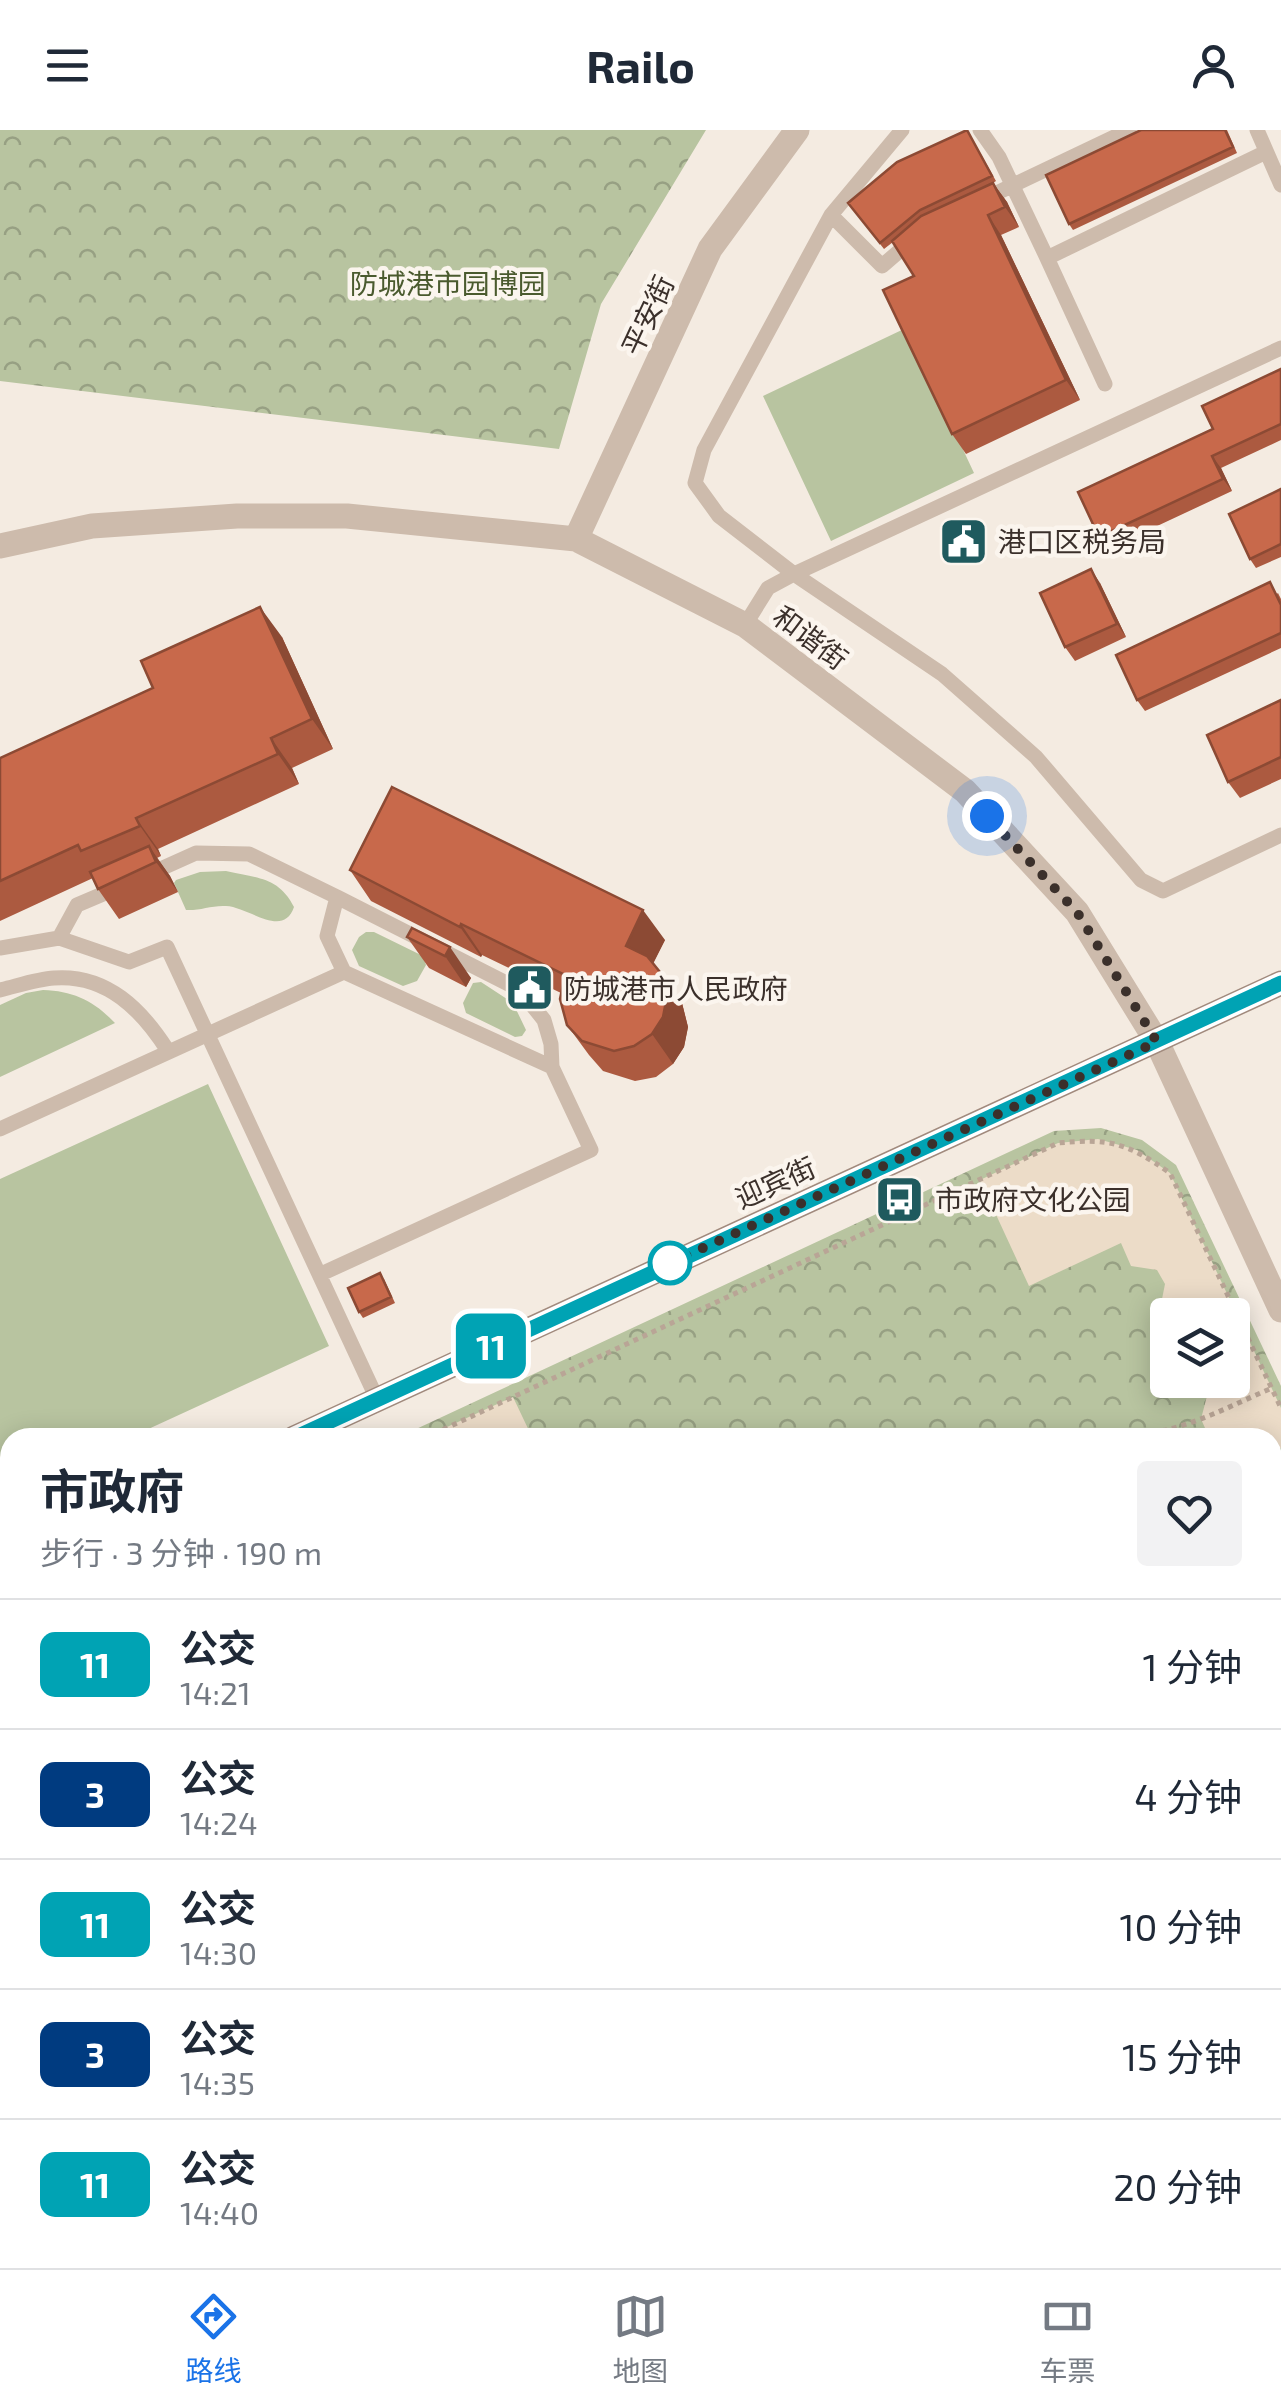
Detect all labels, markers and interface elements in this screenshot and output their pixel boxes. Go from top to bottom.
icon: menu [40,38,95,93]
text: Railo [586,38,695,92]
icon: person [1186,38,1241,93]
park label: 防城港市园博园 [350,266,546,300]
street label: 平安街 [614,270,680,360]
public building icon: 港口区税务局 [937,515,989,567]
place label: 港口区税务局 [998,524,1166,558]
street label: 和谐街 [767,598,855,676]
your location [962,791,1012,841]
public building icon: 防城港市人民政府 [503,962,555,1014]
place label: 防城港市人民政府 [564,971,788,1005]
street label: 迎宾街 [730,1149,820,1215]
bus stop icon: 市政府文化公园 [874,1173,926,1225]
place label: 市政府文化公园 [935,1182,1131,1216]
unlabelled marker [649,1242,691,1284]
map controls [1150,1298,1250,1398]
button: layers [1150,1298,1250,1398]
line badge: 11 [446,1314,536,1378]
text: 11 [476,1325,506,1367]
text: 市政府 [40,1461,184,1519]
button: heart [1137,1461,1242,1566]
text: 步行 · 3 分钟 · 190 m [40,1533,322,1571]
text: 公交 [180,1624,256,1670]
text: 11 [80,1643,110,1685]
text: 1 分钟 [1142,1643,1242,1689]
text: 14:21 [180,1673,251,1711]
text: 公交 [180,1754,256,1800]
text: 3 [85,1773,105,1815]
text: 4 分钟 [1134,1773,1242,1819]
text: 14:24 [180,1803,258,1841]
text: 公交 [180,1884,256,1930]
text: 11 [80,1903,110,1945]
text: 10 分钟 [1119,1903,1242,1949]
text: 14:30 [180,1933,257,1971]
text: 公交 [180,2014,256,2060]
text: 3 [85,2033,105,2075]
text: 15 分钟 [1122,2033,1242,2079]
text: 14:35 [180,2063,255,2101]
text: 公交 [180,2144,256,2190]
text: 11 [80,2163,110,2205]
text: 20 分钟 [1113,2163,1242,2209]
text: 14:40 [180,2193,259,2231]
tab: 路线 [185,2289,242,2389]
tab: 地图 [612,2289,669,2389]
tab: 车票 [1039,2289,1096,2389]

